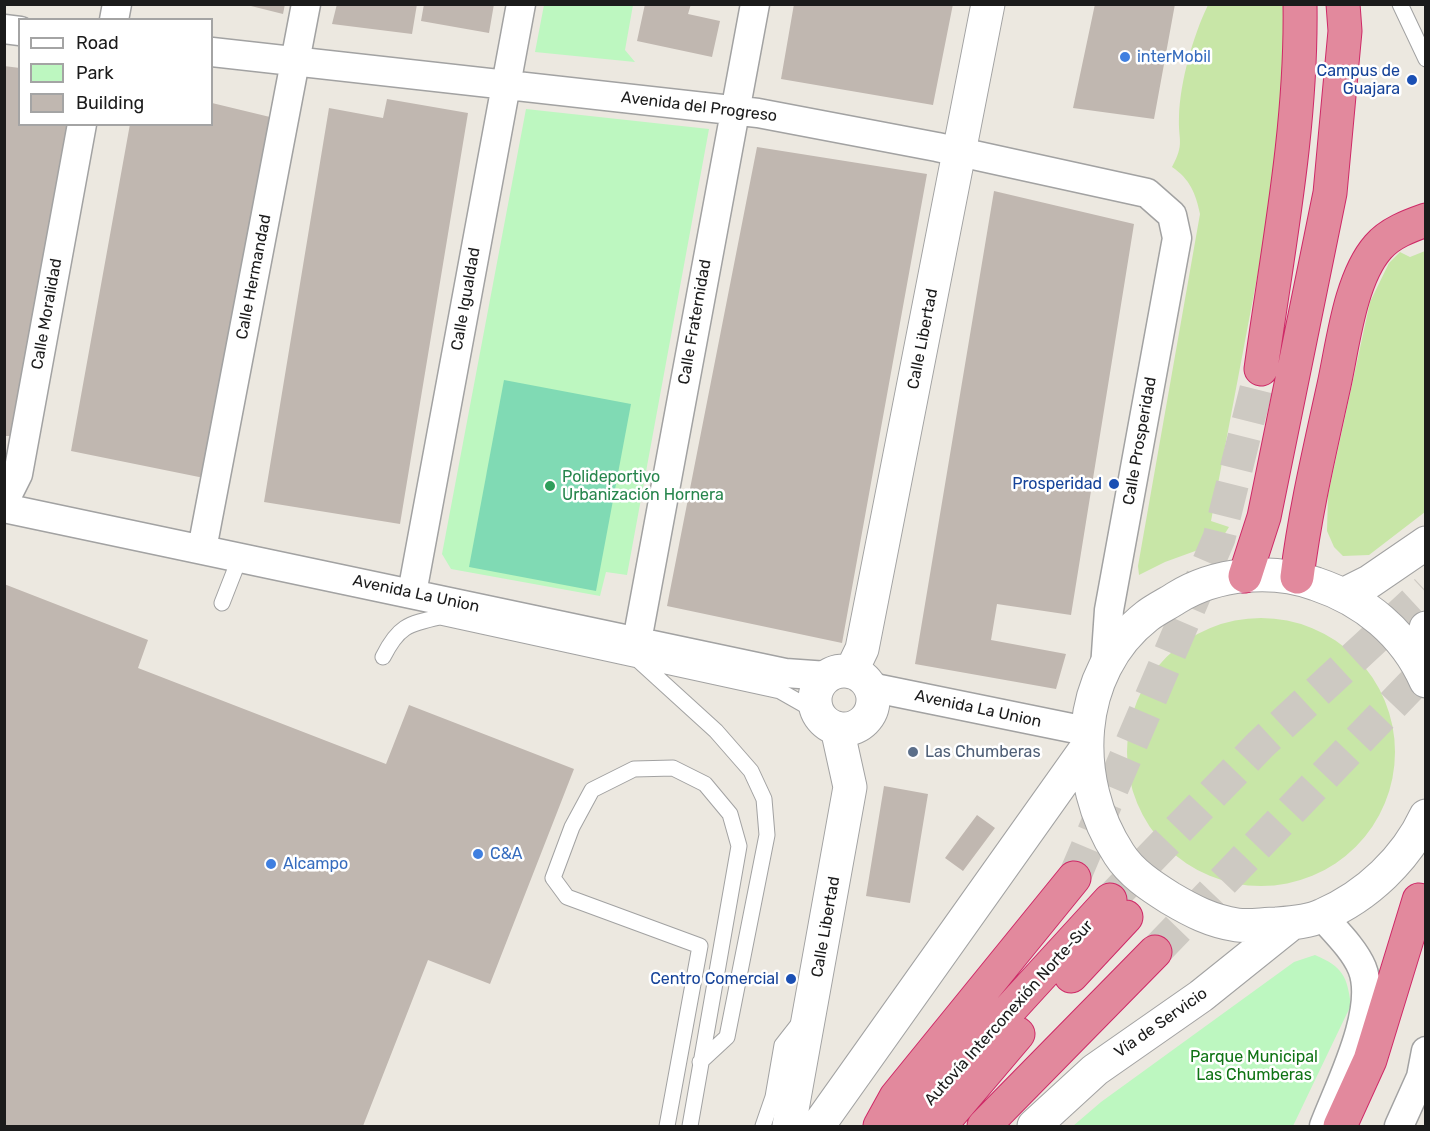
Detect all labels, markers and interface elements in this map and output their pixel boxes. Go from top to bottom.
legend [18,18,213,126]
text: Road [76,32,119,54]
place label: interMobil [1137,47,1211,67]
marker: interMobil [1118,50,1132,64]
place label: Campus de Guajara [1317,61,1400,99]
text: Park [76,62,113,84]
marker: Campus de Guajara [1405,73,1419,87]
street label: Avenida del Progreso [620,88,778,126]
text: Building [76,92,144,114]
street label: Calle Hermandad [232,213,276,341]
street label: Calle Igualdad [447,246,485,352]
street label: Calle Moralidad [28,257,66,371]
street label: Calle Fraternidad [675,258,715,386]
street label: Calle Libertad [904,287,942,391]
street label: Calle Prosperidad [1119,375,1161,507]
place label: Polideportivo Urbanización Hornera [562,467,724,505]
place label: Prosperidad [1012,474,1102,494]
marker: Prosperidad [1107,477,1121,491]
marker: Polideportivo Urbanización Hornera [543,479,557,493]
street label: Avenida La Union [351,571,481,617]
street label: Avenida La Union [913,686,1043,732]
place label: Las Chumberas [925,742,1041,762]
marker: Las Chumberas [906,745,920,759]
place label: C&A [490,844,523,864]
marker: C&A [471,847,485,861]
place label: Alcampo [283,854,348,874]
marker: Alcampo [264,857,278,871]
street label: Calle Libertad [808,875,844,979]
street label: Autovía Interconexión Norte-Sur [921,916,1097,1110]
place label: Centro Comercial [650,969,779,989]
marker: Centro Comercial [784,972,798,986]
street label: Vía de Servicio [1111,984,1211,1062]
park label: Parque Municipal Las Chumberas [1190,1047,1318,1085]

